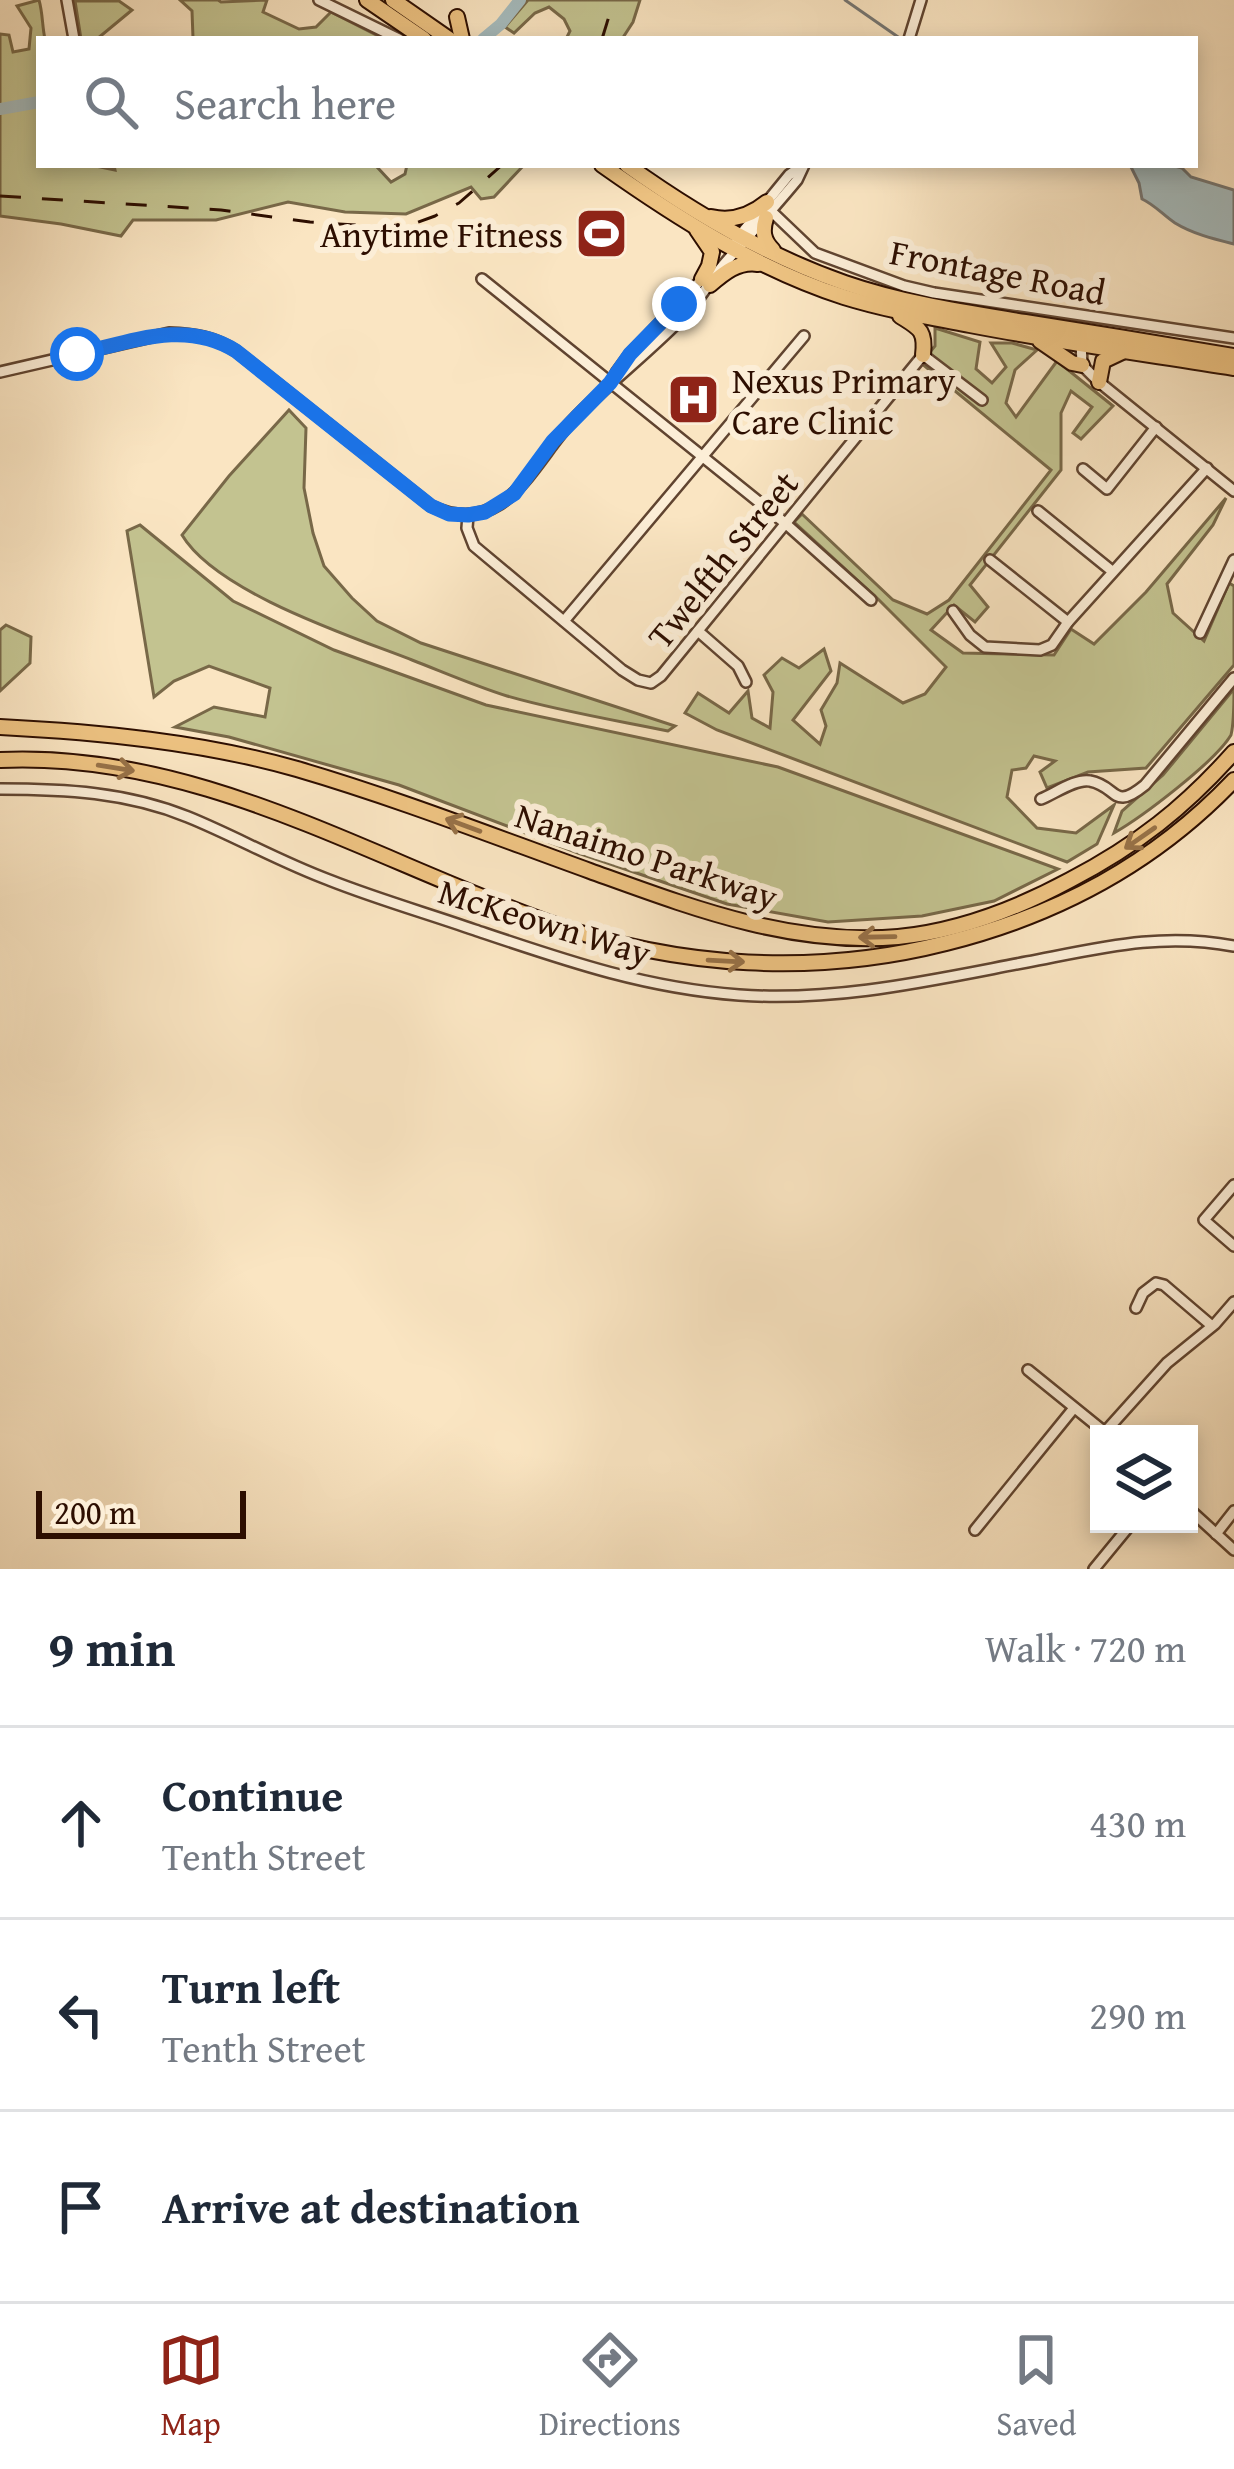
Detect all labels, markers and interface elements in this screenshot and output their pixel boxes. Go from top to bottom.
search box [36,36,1198,168]
icon: search [78,69,144,135]
text: Search here [174,70,396,135]
sports icon: Anytime Fitness [574,205,630,261]
place label: Anytime Fitness [320,207,563,260]
street label: Frontage Road [886,224,1110,318]
route end [652,277,706,331]
route start [50,327,104,381]
place label: Nexus Primary Care Clinic [732,353,955,447]
hospital icon: Nexus Primary Care Clinic [665,372,721,428]
street label: Twelfth Street [634,458,811,659]
one-way arrow [96,758,135,781]
street label: Nanaimo Parkway [509,788,785,922]
one-way arrow [445,813,482,835]
one-way arrow [1124,825,1157,850]
street label: McKeown Way [432,864,658,978]
one-way arrow [858,926,897,948]
one-way arrow [706,950,745,973]
map controls [1090,1425,1198,1533]
button: layers [1090,1425,1198,1533]
scale bar [36,1485,246,1538]
text: 200 m [54,1488,136,1536]
text: 9 min [48,1610,175,1685]
text: Walk · 720 m [985,1619,1186,1676]
text: Continue [162,1762,343,1827]
icon: ahead [48,1790,114,1856]
text: 430 m [1089,1794,1186,1851]
text: Tenth Street [162,1827,365,1884]
text: Turn left [162,1954,340,2019]
icon: left [48,1982,114,2048]
text: 290 m [1089,1986,1186,2043]
text: Tenth Street [162,2019,365,2076]
icon: arrive [48,2174,114,2240]
text: Arrive at destination [162,2174,580,2239]
tab: Map [158,2327,224,2447]
tab: Directions [539,2327,681,2447]
tab: Saved [996,2327,1076,2447]

